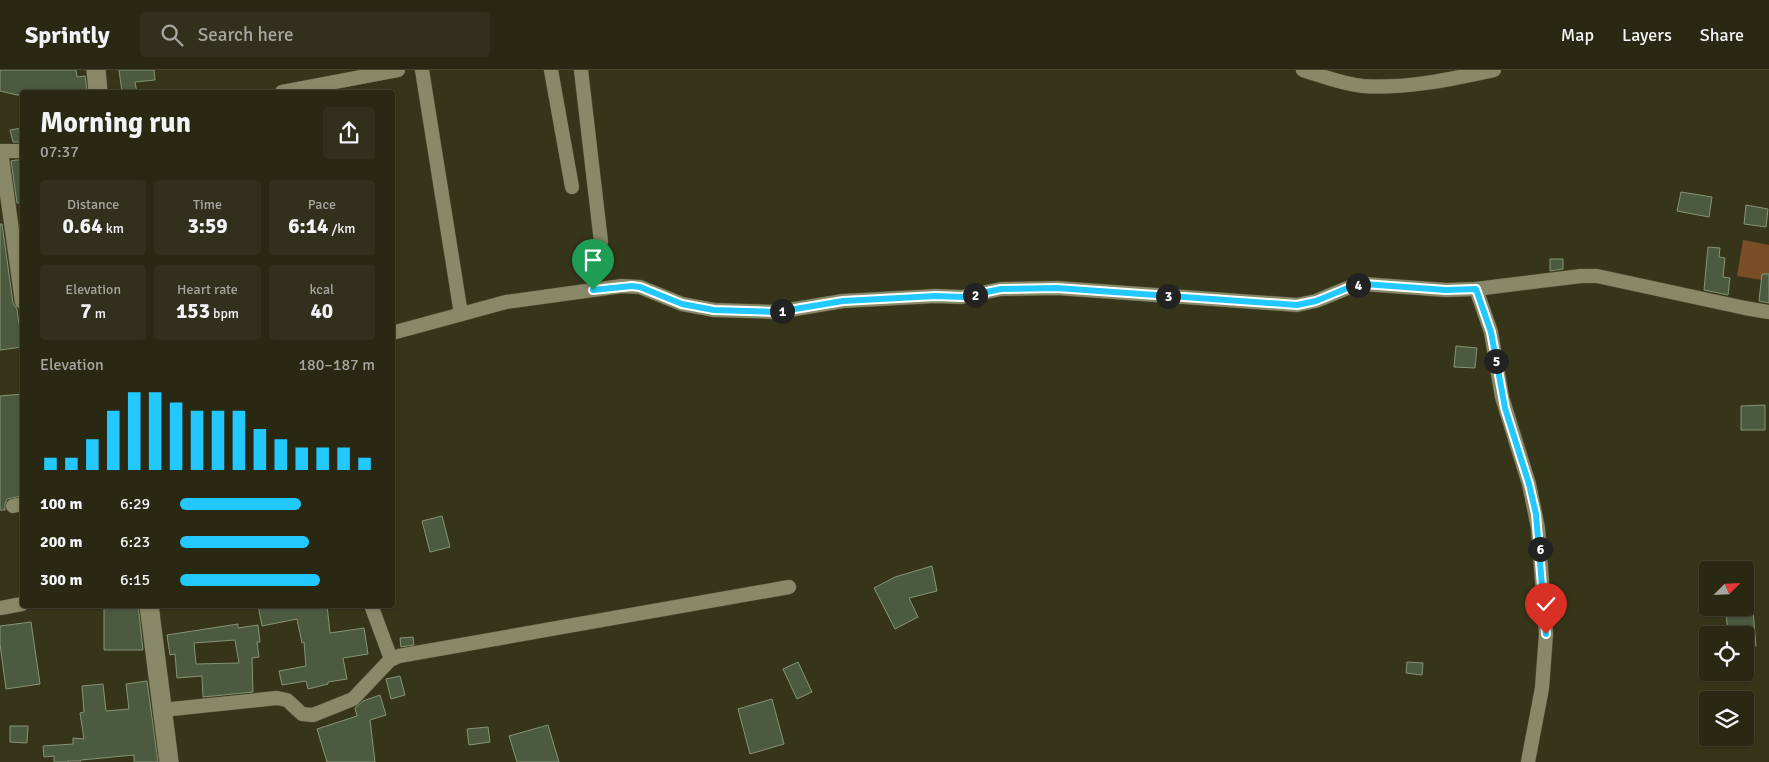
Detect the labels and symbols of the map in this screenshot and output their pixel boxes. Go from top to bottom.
pin [572,239,614,290]
pin: 4 [1346,272,1370,298]
pin: 2 [962,282,988,308]
pin: 3 [1156,284,1180,308]
pin: 1 [770,298,794,324]
pin: 5 [1484,348,1508,374]
pin: 6 [1528,536,1552,562]
north arrow [1699,561,1754,616]
pin [1525,583,1567,634]

